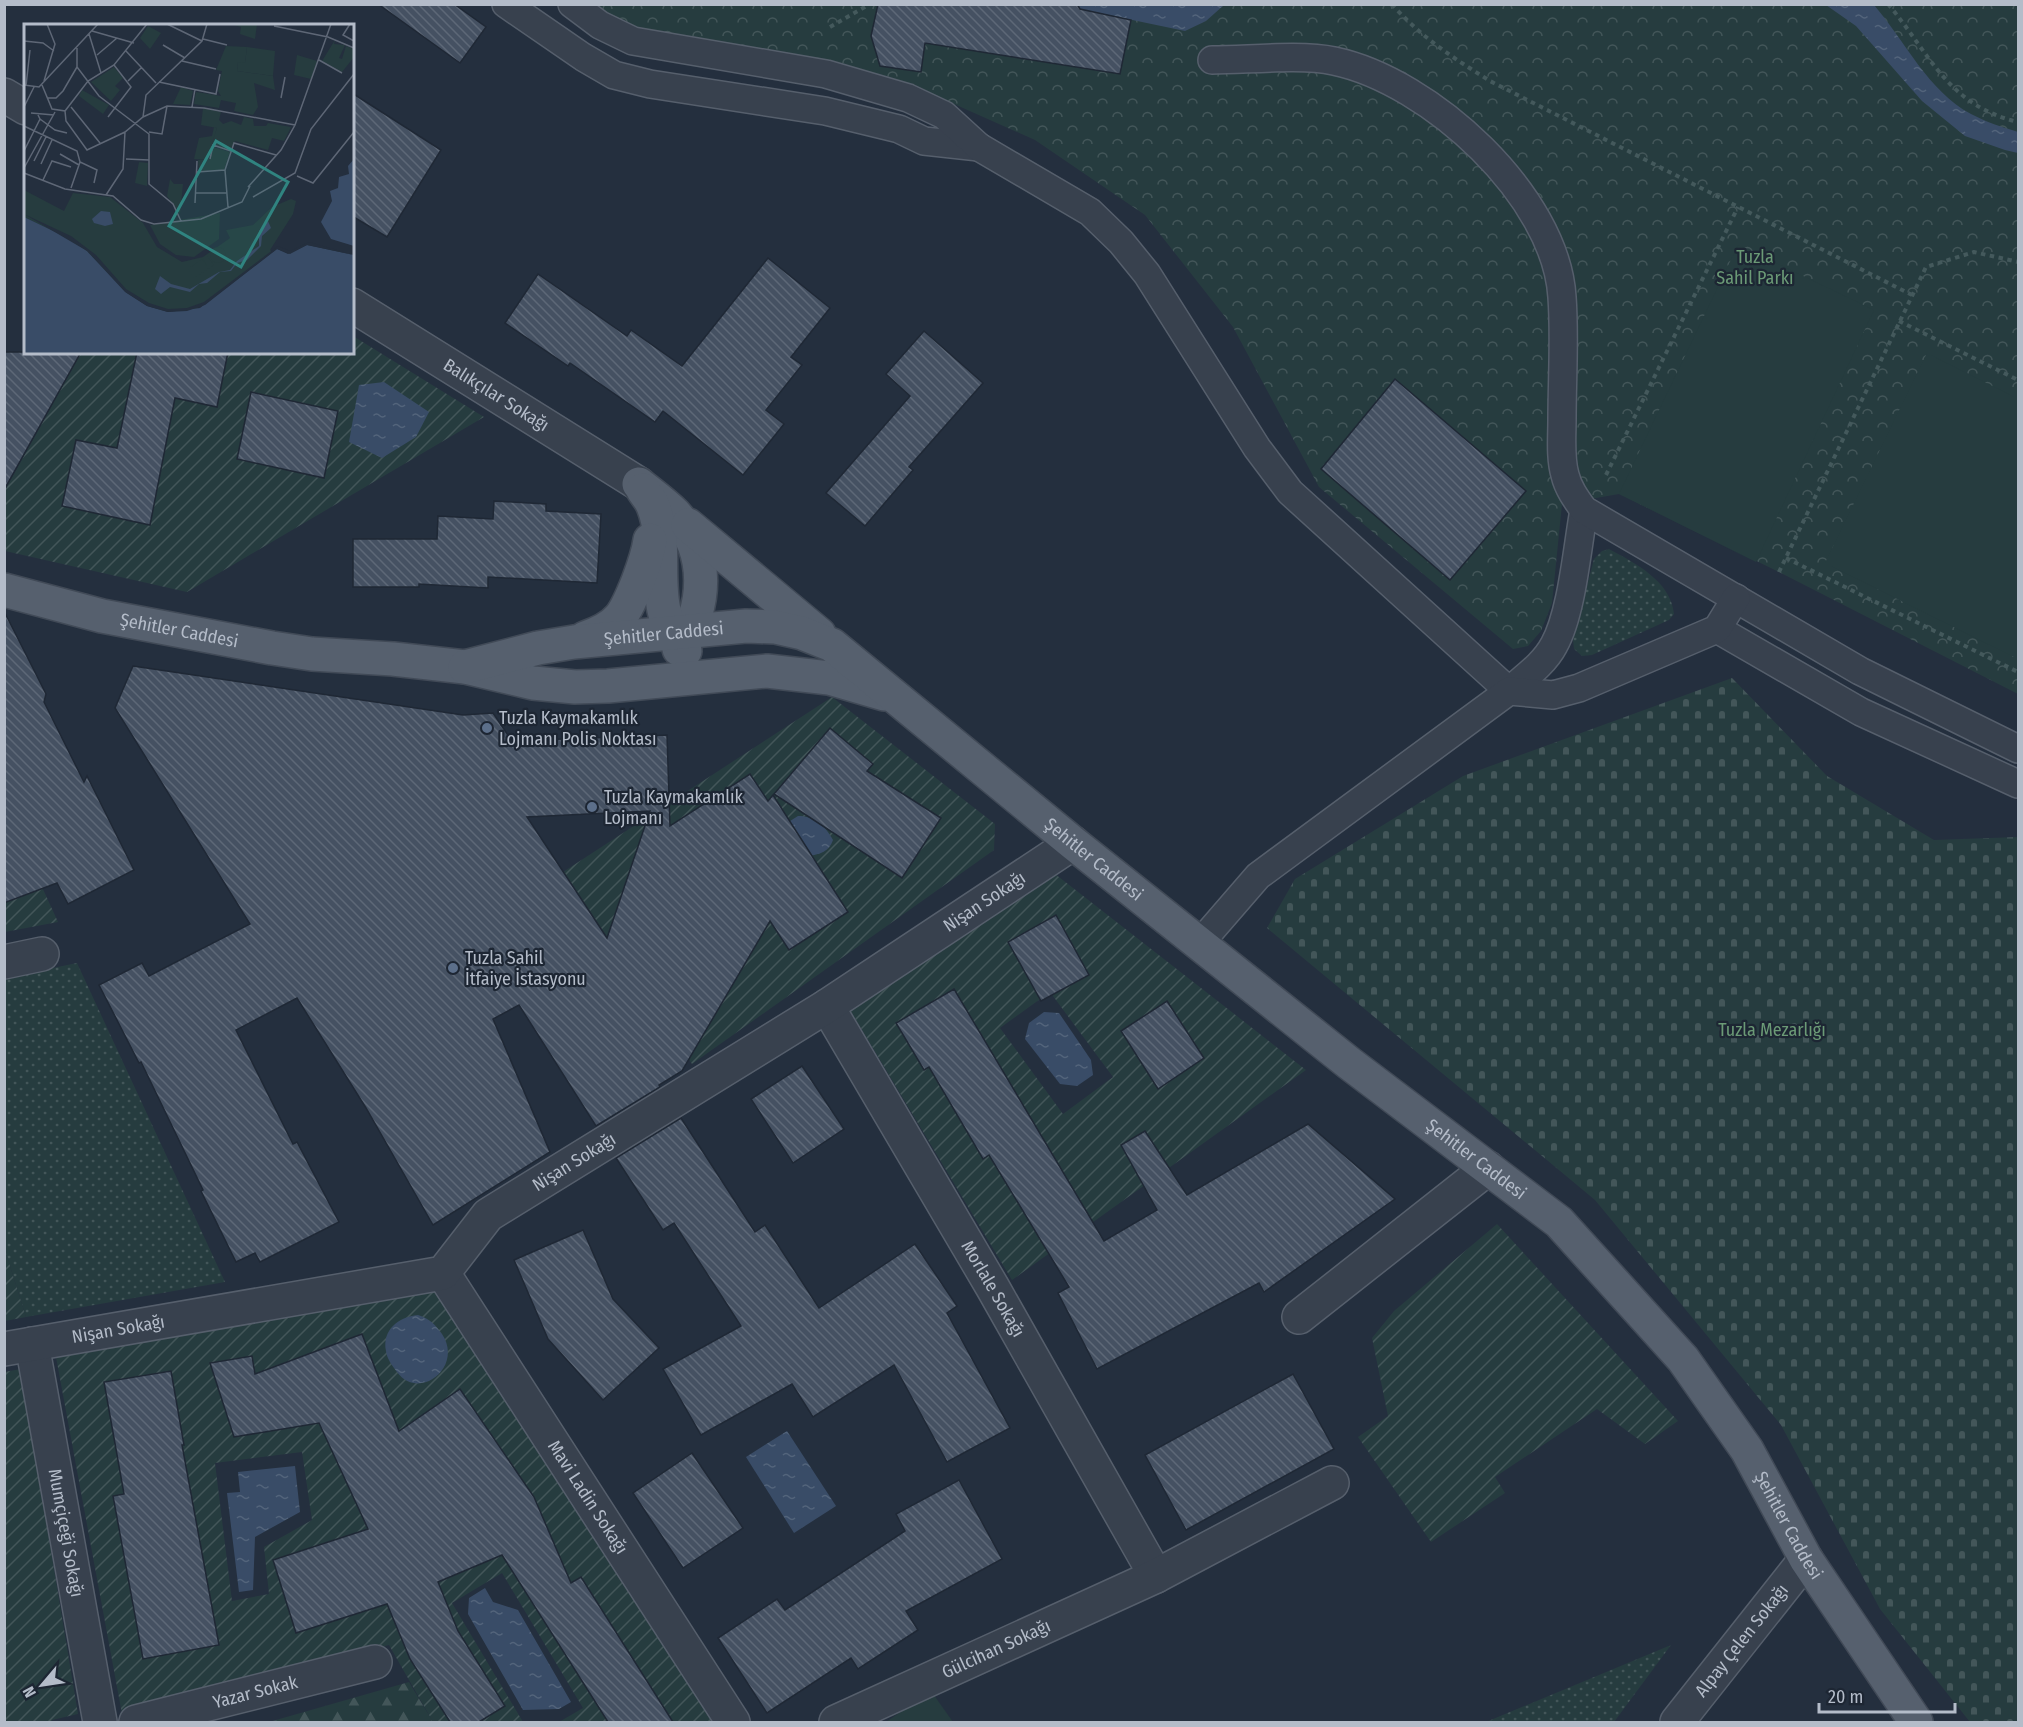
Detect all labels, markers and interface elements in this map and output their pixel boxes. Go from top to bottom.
inset map [24,24,354,354]
park label: Tuzla Sahil Parkı [1716,246,1794,289]
street label: Balıkçılar Sokağı [439,354,553,436]
street label: Şehitler Caddesi [118,609,240,652]
street label: Şehitler Caddesi [603,617,724,650]
place label: Tuzla Kaymakamlık Lojmanı Polis Noktası [499,707,657,750]
marker: Tuzla Kaymakamlık Lojmanı Polis Noktası [480,721,494,735]
place label: Tuzla Kaymakamlık Lojmanı [604,786,744,829]
marker: Tuzla Kaymakamlık Lojmanı [585,800,599,814]
street label: Şehitler Caddesi [1040,813,1147,905]
street label: Nişan Sokağı [939,867,1030,937]
place label: Tuzla Sahil İtfaiye İstasyonu [465,947,586,990]
marker: Tuzla Sahil İtfaiye İstasyonu [446,961,460,975]
park label: Tuzla Mezarlığı [1718,1019,1826,1041]
street label: Şehitler Caddesi [1422,1114,1531,1204]
street label: Nişan Sokağı [528,1128,620,1196]
street label: Morlale Sokağı [957,1237,1030,1341]
street label: Nişan Sokağı [70,1310,166,1348]
street label: Mavi Ladin Sokağı [543,1436,633,1558]
street label: Mumçiçeği Sokağı [44,1467,88,1599]
street label: Şehitler Caddesi [1750,1468,1827,1583]
street label: Alpay Çelen Sokağı [1690,1580,1793,1701]
street label: Gülcihan Sokağı [938,1615,1054,1683]
north arrow [12,1655,72,1715]
street label: Yazar Sokak [211,1671,300,1713]
scale bar [1819,1676,1956,1714]
text: N [19,1683,40,1701]
text: 20 m [1828,1686,1863,1708]

